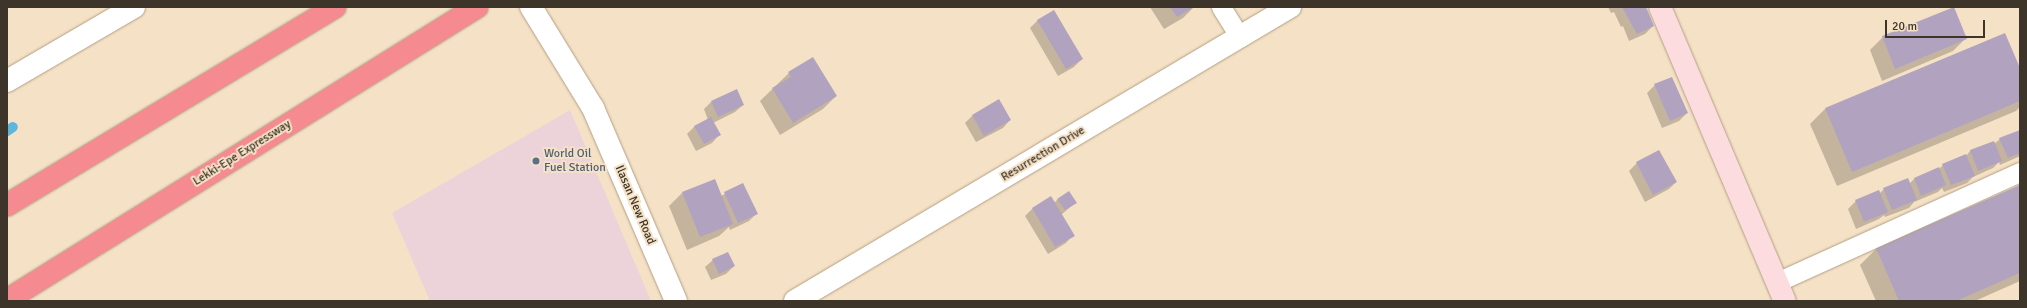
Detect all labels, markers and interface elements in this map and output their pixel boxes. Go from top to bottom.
scale bar [1887,12,1987,38]
text: 20 m [1892,19,1917,34]
street label: Lekki-Epe Expressway [190,117,294,189]
street label: Resurrection Drive [999,123,1087,185]
place label: World Oil Fuel Station [544,147,606,175]
marker: World Oil Fuel Station [531,156,541,166]
street label: Ilasan New Road [612,163,658,247]

